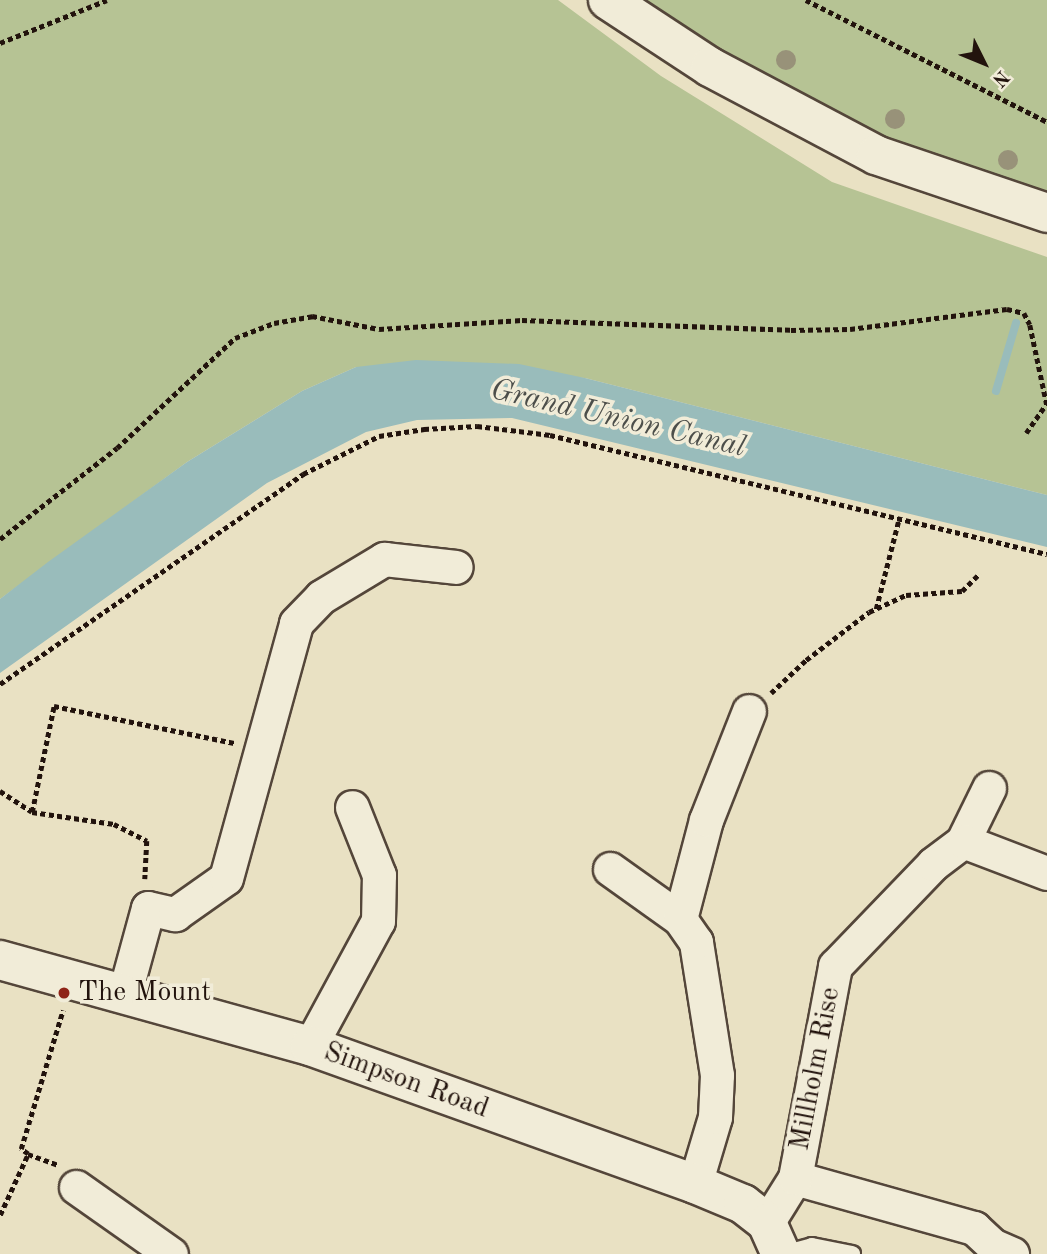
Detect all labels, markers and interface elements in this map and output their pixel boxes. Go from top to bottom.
north arrow [949,28,1019,98]
text: N [988,66,1012,89]
water label: Grand Union Canal [487,372,749,466]
place label: The Mount [78,976,211,1010]
marker: The Mount [56,985,72,1001]
street label: Millholm Rise [784,985,848,1153]
street label: Simpson Road [319,1036,493,1126]

